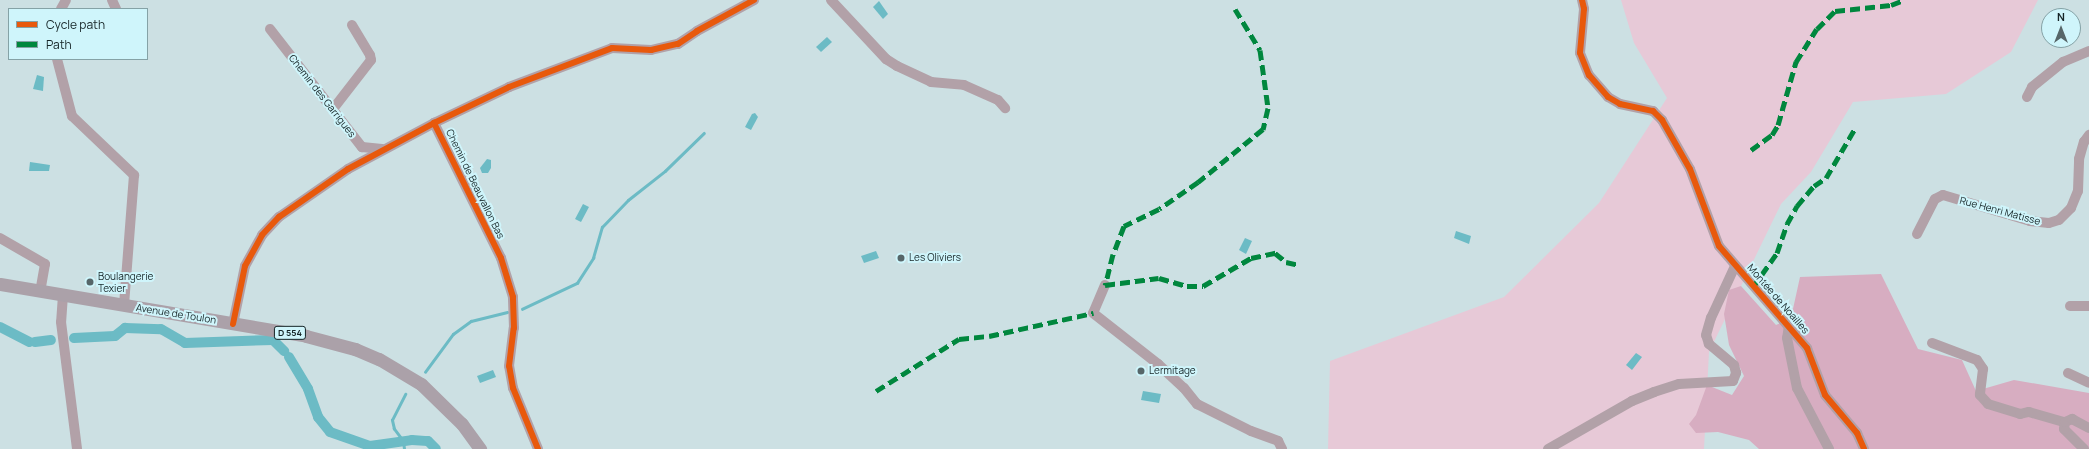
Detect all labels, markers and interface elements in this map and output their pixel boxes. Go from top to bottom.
legend [8,8,148,60]
north arrow [2041,8,2081,48]
text: N [2057,9,2065,24]
text: Cycle path [46,16,105,33]
text: Path [46,36,72,53]
street label: Chemin des Garrigues [286,52,358,140]
street label: Chemin de Beauvallon Bas [443,127,507,241]
street label: Rue Henri Matisse [1958,194,2042,228]
place label: Les Oliviers [909,252,961,264]
marker: Les Oliviers [896,253,906,263]
street label: Montée de Noailles [1745,262,1811,336]
place label: Boulangerie Texier [98,270,153,294]
marker: Boulangerie Texier [85,277,95,287]
street label: Avenue de Toulon [135,302,217,326]
road number: D 554 [273,326,307,340]
place label: Lermitage [1149,365,1196,377]
marker: Lermitage [1136,366,1146,376]

